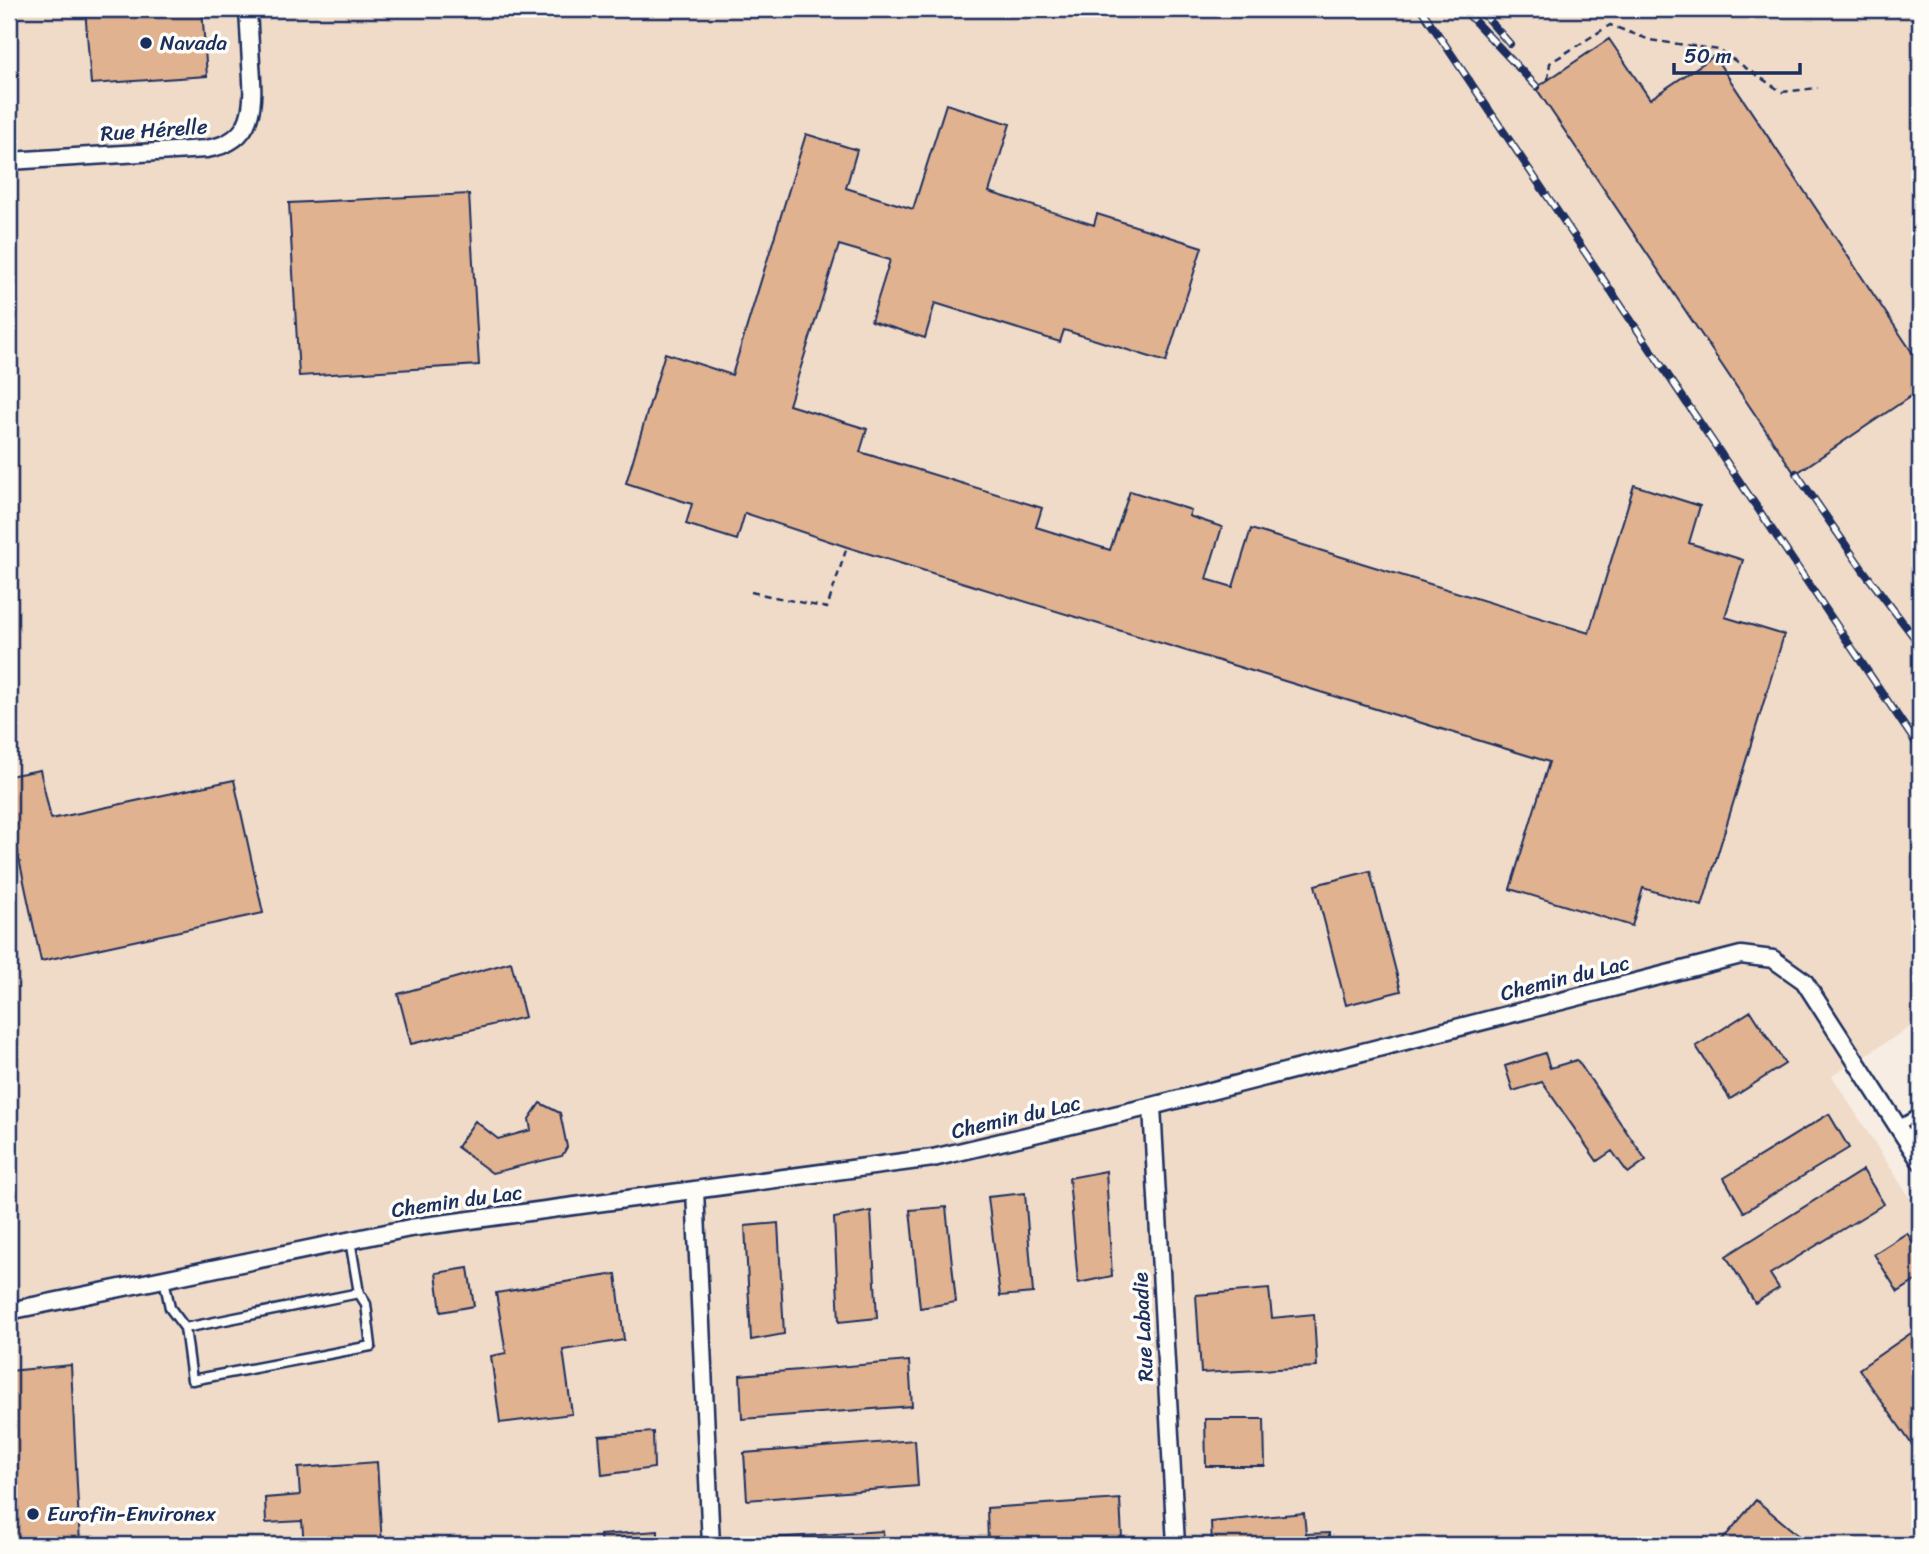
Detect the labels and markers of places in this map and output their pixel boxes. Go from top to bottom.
place label: Navada [160,24,227,62]
marker: Navada [138,35,154,51]
place label: Eurofin-Environex [47,1495,216,1533]
marker: Eurofin-Environex [25,1506,41,1522]

